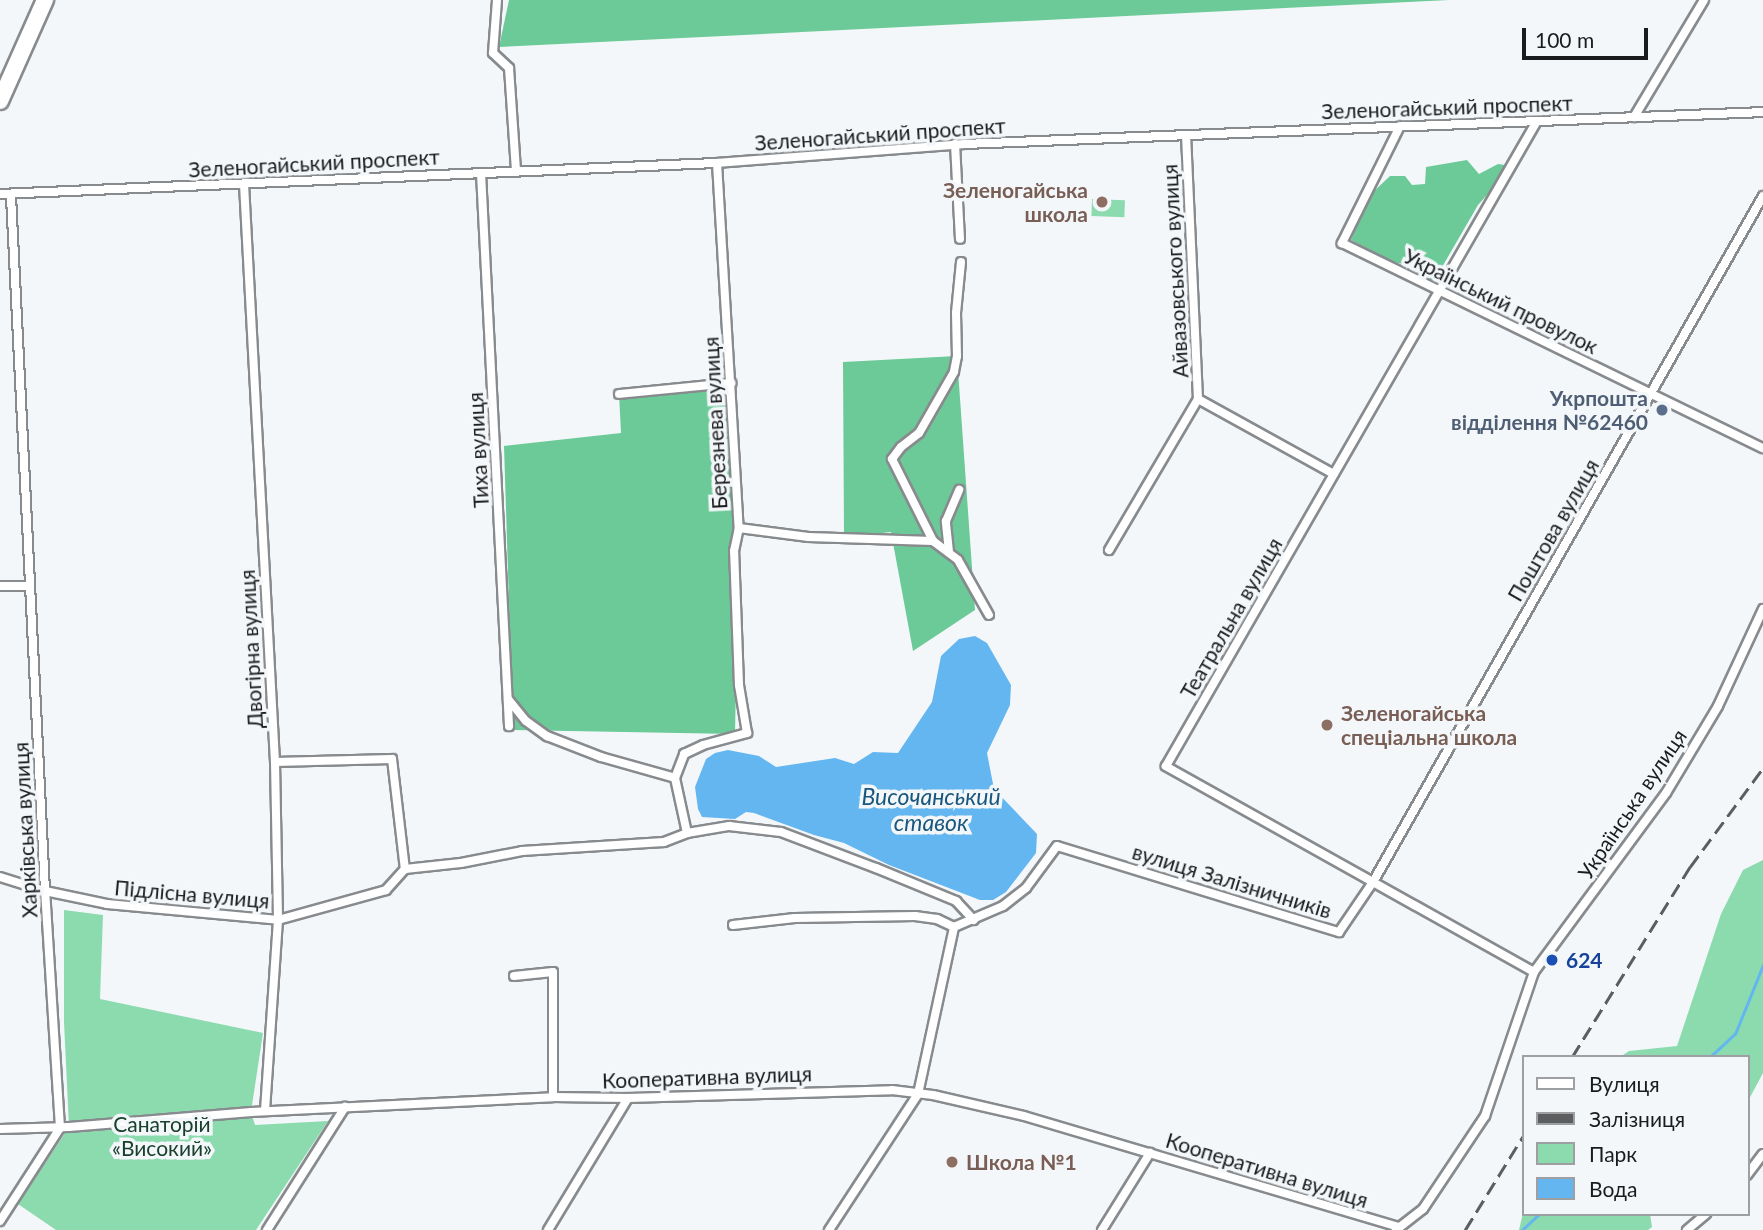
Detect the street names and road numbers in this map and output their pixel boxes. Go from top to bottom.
street label: Зеленогайський проспект [1321,90,1573,124]
street label: Зеленогайський проспект [754,113,1006,155]
street label: Зеленогайський проспект [188,144,440,182]
street label: Айвазовського вулиця [1157,163,1193,379]
street label: Український провулок [1400,243,1602,359]
street label: Березнева вулиця [698,336,732,510]
street label: Тиха вулиця [462,391,494,509]
street label: Поштова вулиця [1502,454,1604,606]
street label: Театральна вулиця [1175,533,1287,703]
street label: Двогірна вулиця [234,569,268,729]
street label: Українська вулиця [1572,724,1692,884]
street label: Харківська вулиця [8,741,42,919]
street label: вулиця Залізничників [1129,839,1335,923]
street label: Підлісна вулиця [113,875,271,913]
street label: Кооперативна вулиця [602,1061,812,1093]
street label: Кооперативна вулиця [1163,1127,1371,1213]

